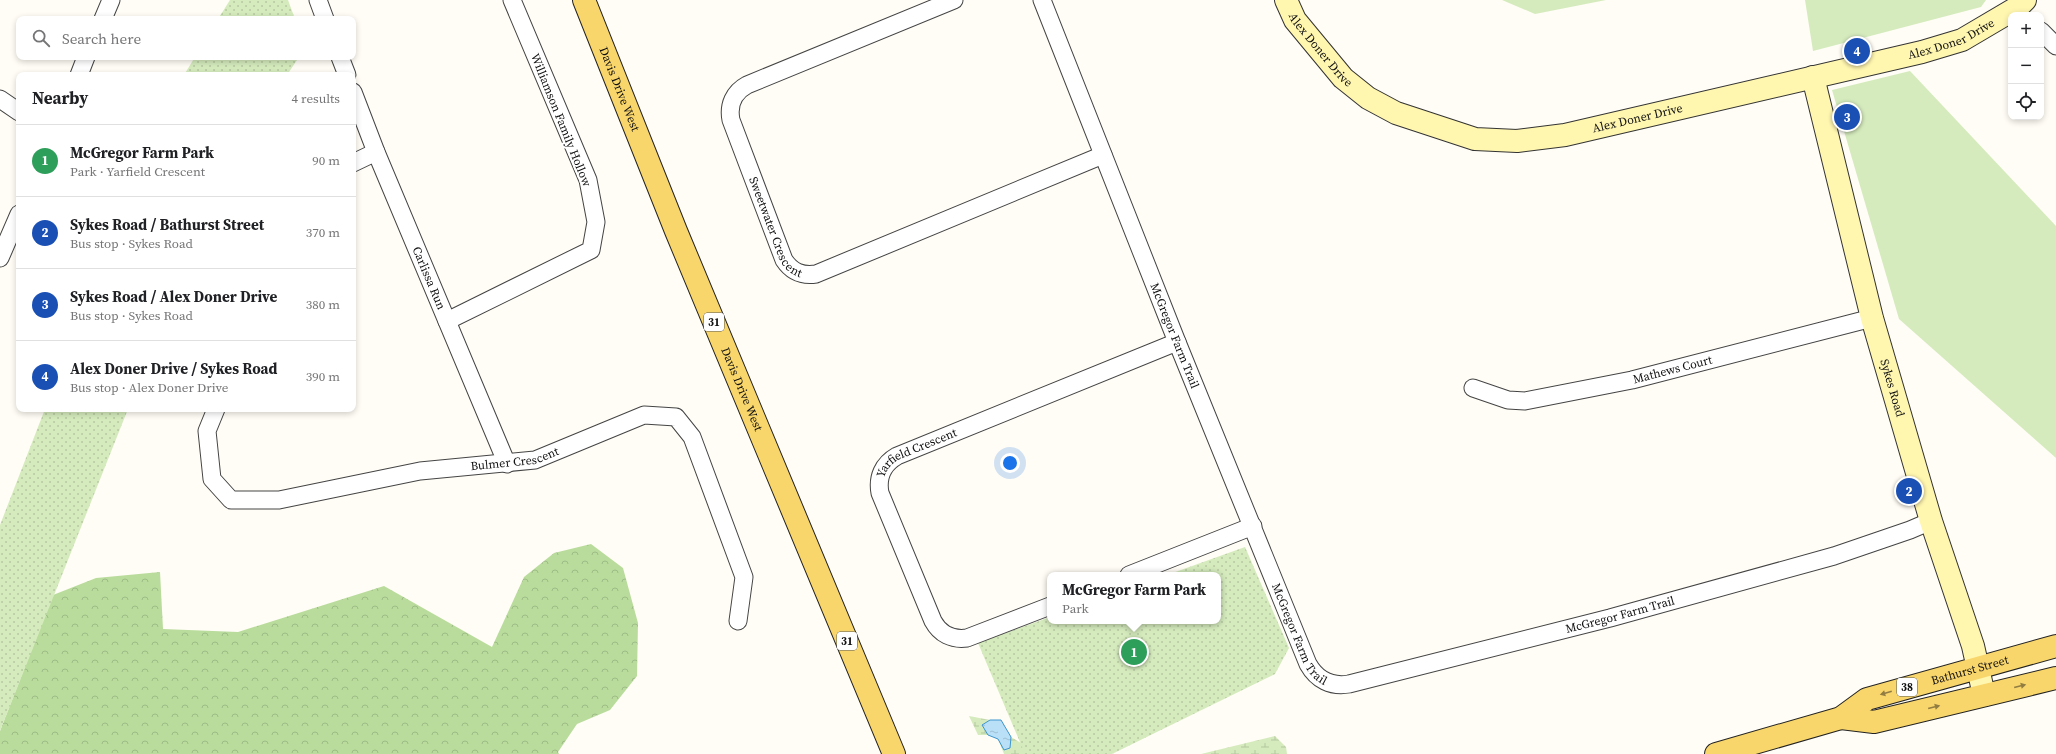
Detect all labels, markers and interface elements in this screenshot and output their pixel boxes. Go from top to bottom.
street label: Alex Doner Drive [1285,10,1356,90]
map controls [2008,12,2044,120]
button: + [2008,12,2044,48]
street label: Alex Doner Drive [1906,15,1997,63]
search box [16,16,356,60]
icon: search [30,27,52,49]
text: Search here [62,28,141,49]
pin: 4 [1844,36,1870,66]
street label: Davis Drive West [596,45,644,134]
button: − [2008,48,2044,84]
street label: Williamson Family Hollow [527,51,595,190]
button: locate [2008,84,2044,120]
text: Nearby [32,86,88,110]
text: 4 results [292,90,340,107]
street label: Alex Doner Drive [1591,100,1684,136]
pin: 3 [1834,102,1860,132]
text: McGregor Farm Park [70,142,214,163]
text: 1 [41,152,49,169]
text: 90 m [312,152,340,169]
text: Park · Yarfield Crescent [70,163,205,180]
street label: Sweetwater Crescent [745,175,804,281]
text: Sykes Road / Bathurst Street [70,214,264,235]
text: 2 [41,224,49,241]
text: 370 m [306,224,340,241]
text: Bus stop · Sykes Road [70,235,193,252]
street label: Carlissa Run [409,244,449,312]
street label: McGregor Farm Trail [1146,281,1203,391]
text: Sykes Road / Alex Doner Drive [70,286,277,307]
text: 3 [41,296,49,313]
text: 380 m [306,296,340,313]
text: Bus stop · Sykes Road [70,307,193,324]
road number: 31 [704,313,724,331]
street label: Davis Drive West [717,345,767,434]
street label: Mathews Court [1631,352,1714,387]
street label: Sykes Road [1876,357,1908,419]
text: Alex Doner Drive / Sykes Road [70,358,277,379]
text: 4 [41,368,49,385]
text: 390 m [306,368,340,385]
text: Bus stop · Alex Doner Drive [70,379,228,396]
street label: Yarfield Crescent [873,424,959,480]
street label: Bulmer Crescent [470,443,561,474]
your location [1000,453,1020,473]
pin: 2 [1896,476,1922,506]
popup [1047,572,1221,624]
text: McGregor Farm Park [1062,579,1206,600]
street label: McGregor Farm Trail [1268,581,1330,689]
street label: McGregor Farm Trail [1564,592,1677,637]
text: Park [1062,600,1089,617]
road number: 31 [837,632,857,650]
pin: 1 [1121,637,1147,667]
street label: Bathurst Street [1929,652,2010,689]
road number: 38 [1897,678,1917,696]
one-way arrow [2014,683,2026,689]
one-way arrow [1880,690,1892,696]
one-way arrow [1929,704,1941,710]

